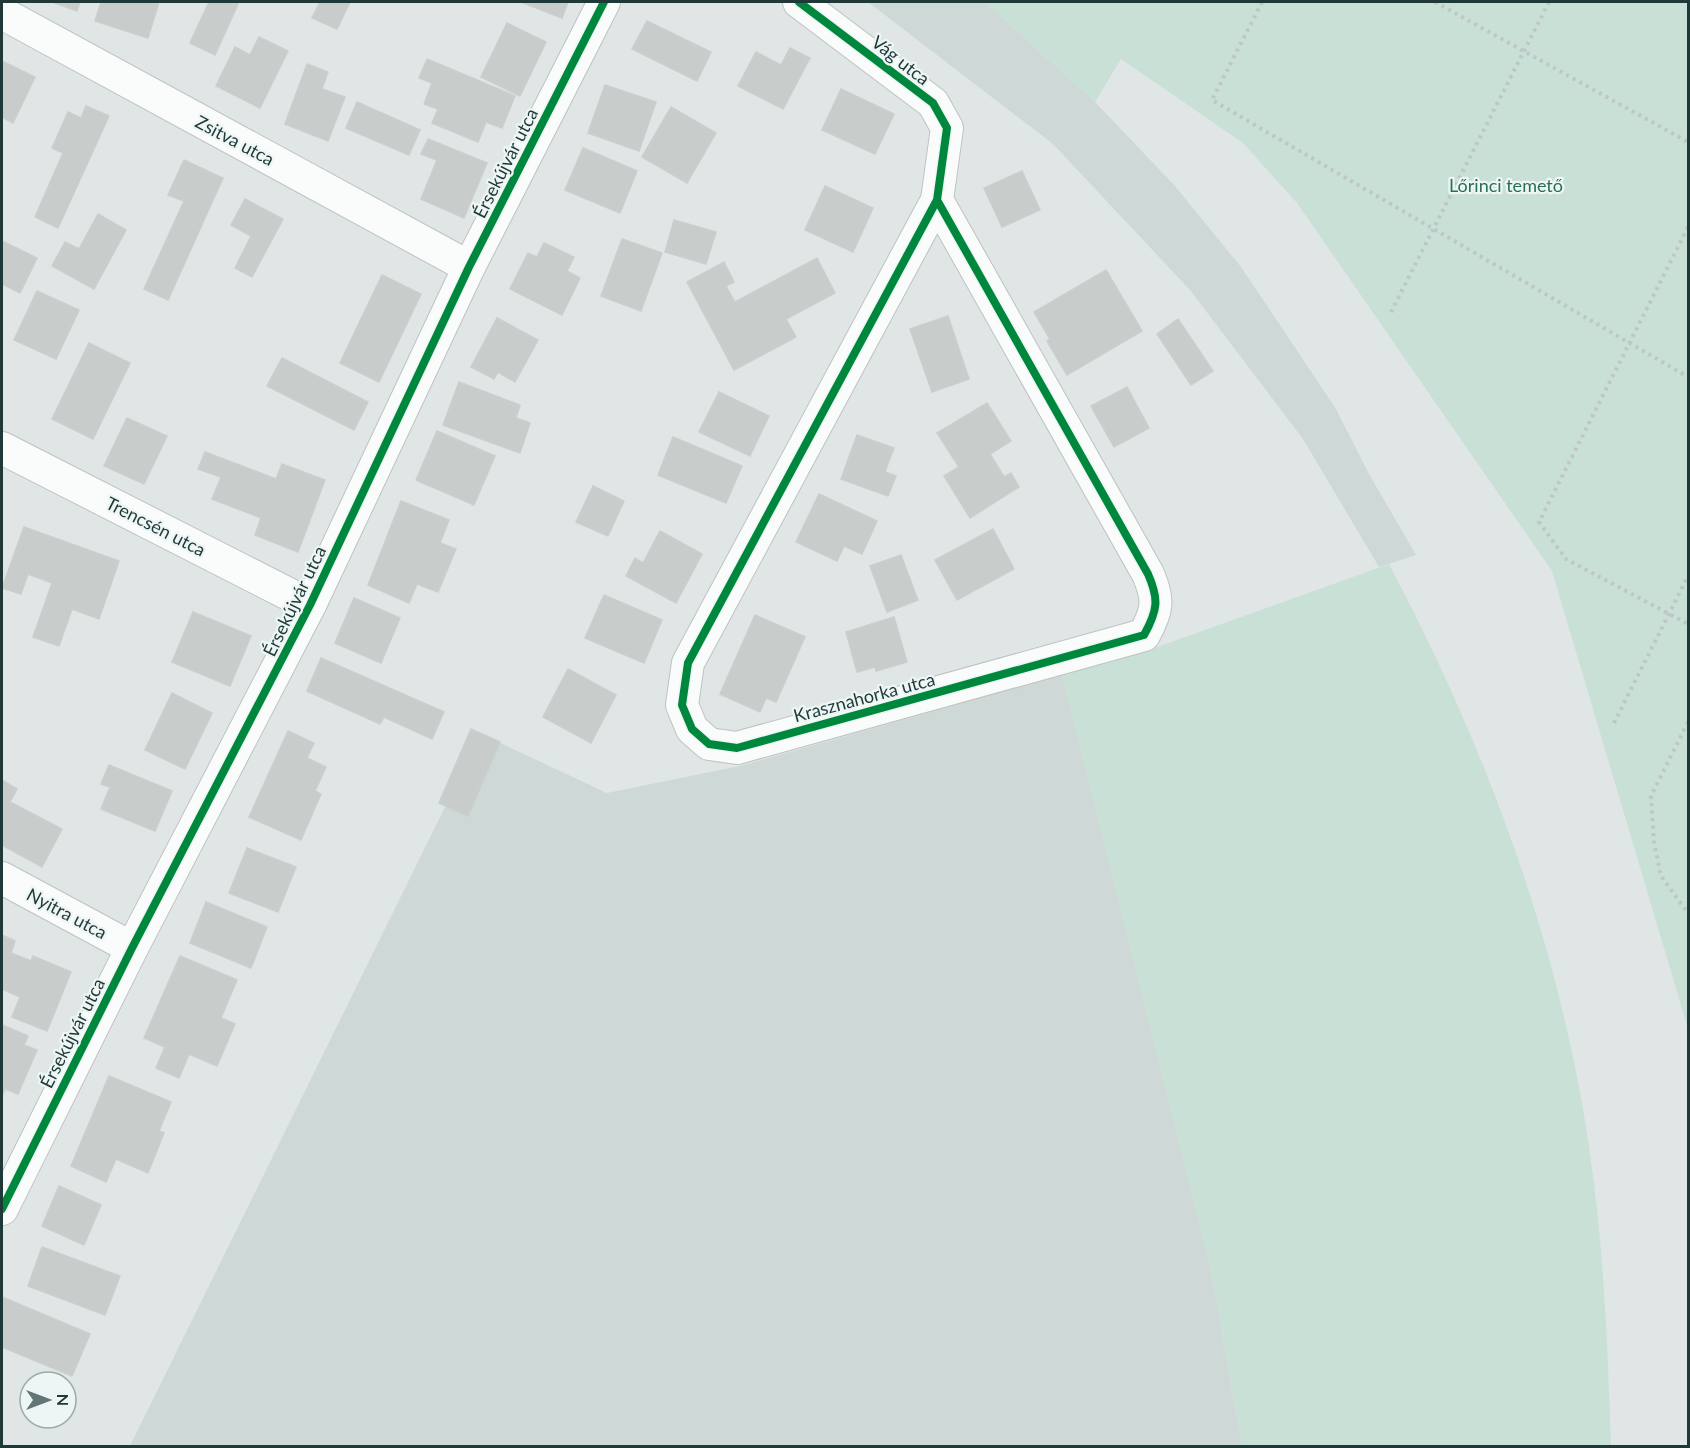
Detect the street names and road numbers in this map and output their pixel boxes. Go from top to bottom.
street label: Vág utca [868,30,934,90]
street label: Érsekújvár utca [468,104,542,222]
street label: Zsitva utca [192,110,278,170]
street label: Trencsén utca [102,491,210,561]
street label: Érsekújvár utca [258,542,330,660]
street label: Krasznahorka utca [791,668,937,726]
street label: Nyitra utca [23,883,111,943]
street label: Érsekújvár utca [35,974,109,1092]

